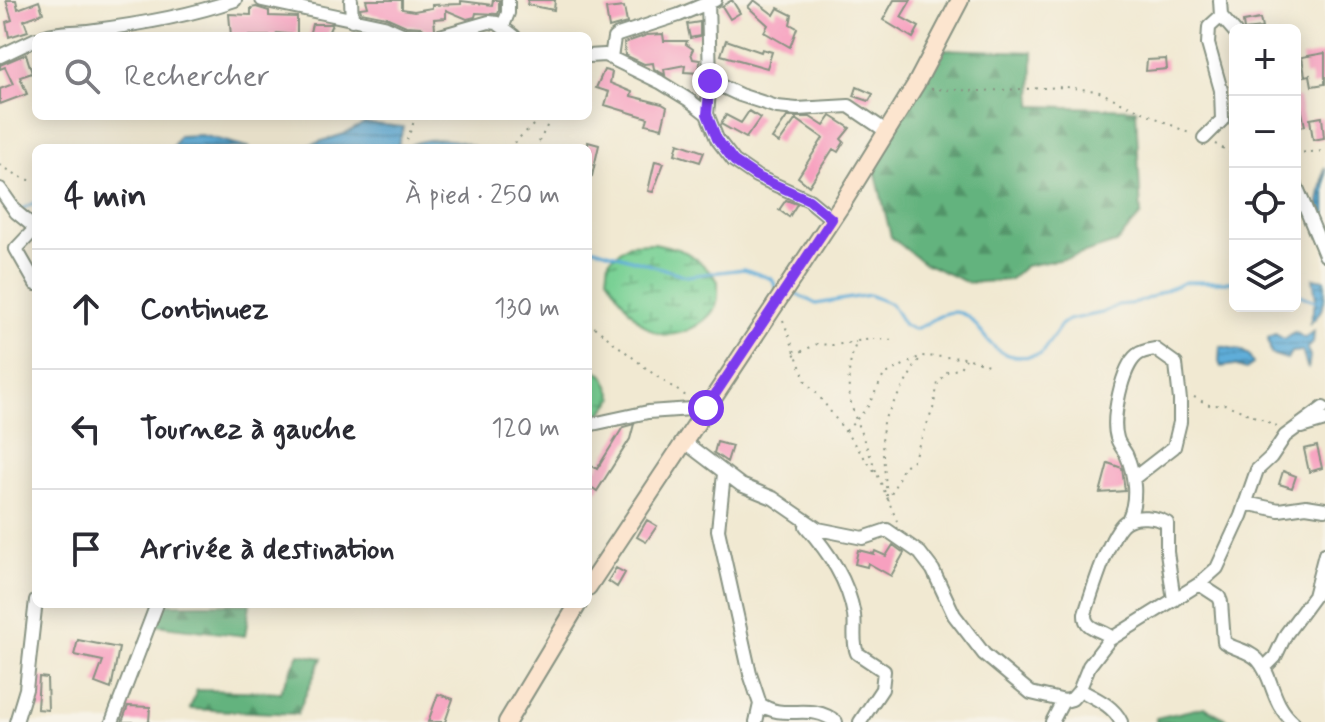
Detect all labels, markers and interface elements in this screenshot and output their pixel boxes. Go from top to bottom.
map controls [1229,24,1301,312]
button: + [1229,24,1301,96]
search box [32,32,592,120]
icon: search [60,54,104,98]
text: Rechercher [124,57,270,96]
route end [692,63,728,99]
button: − [1229,96,1301,168]
button: locate [1229,168,1301,240]
text: 4 min [64,174,147,219]
text: À pied · 250 m [405,179,560,213]
button: layers [1229,240,1301,312]
icon: ahead [64,287,108,331]
text: Continuez [140,290,269,329]
text: 130 m [494,292,560,326]
route start [688,390,724,426]
icon: left [64,407,108,451]
text: Tournez à gauche [140,410,356,449]
text: 120 m [491,412,560,446]
icon: arrive [64,527,108,571]
text: Arrivée à destination [140,530,395,569]

